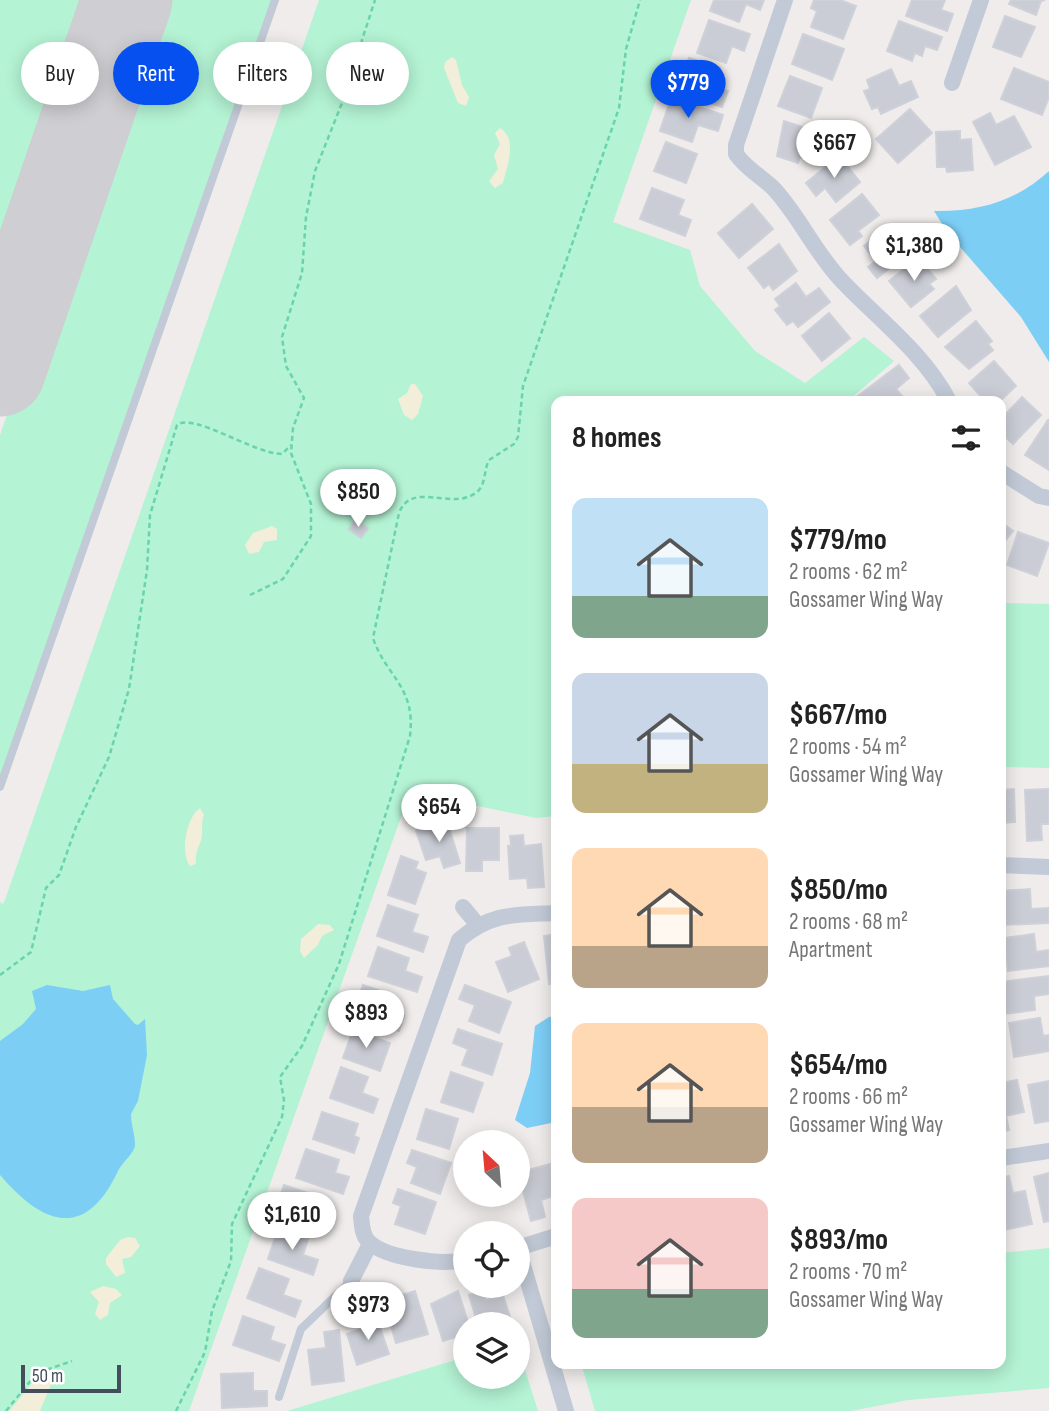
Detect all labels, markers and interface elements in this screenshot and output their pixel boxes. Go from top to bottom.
chip: Buy [21,42,99,105]
chip: Rent [113,42,199,105]
chip: Filters [213,42,312,105]
chip: New [326,42,409,105]
pin: $779 [647,60,729,120]
text: $779 [667,69,709,97]
pin: $667 [793,120,875,180]
text: $667 [812,129,856,157]
pin: $1,380 [857,224,971,283]
text: $1,380 [885,232,943,260]
icon: filters [947,419,985,457]
text: 8 homes [572,420,661,456]
pin: $850 [317,470,399,529]
text: $850 [336,478,380,506]
text: $779/mo [789,522,887,558]
icon: home [628,526,712,610]
text: 2 rooms · 62 m² [789,558,908,586]
text: Gossamer Wing Way [789,586,943,614]
text: $667/mo [789,697,887,733]
icon: home [628,701,712,785]
text: 2 rooms · 54 m² [789,733,907,761]
text: Gossamer Wing Way [789,761,943,789]
pin: $654 [398,784,480,844]
text: $654 [417,793,461,821]
text: $850/mo [789,872,888,908]
icon: home [628,876,712,960]
text: 2 rooms · 68 m² [789,908,908,936]
text: Apartment [789,936,873,964]
pin: $893 [325,990,407,1050]
text: $893 [344,999,388,1027]
text: $654/mo [789,1047,888,1083]
icon: home [628,1051,712,1135]
text: 2 rooms · 66 m² [789,1083,908,1111]
text: Gossamer Wing Way [789,1111,943,1139]
north arrow [453,1130,530,1208]
map controls [453,1130,530,1389]
pin: $1,610 [235,1192,349,1252]
text: $1,610 [263,1201,321,1229]
button: locate [453,1221,530,1298]
text: $893/mo [789,1222,888,1258]
icon: home [628,1226,712,1310]
text: 2 rooms · 70 m² [789,1258,907,1286]
pin: $973 [327,1282,409,1342]
text: Gossamer Wing Way [789,1286,943,1314]
text: $973 [346,1291,390,1319]
button: layers [453,1312,530,1389]
scale bar [21,1362,121,1394]
text: 50 m [32,1365,63,1388]

